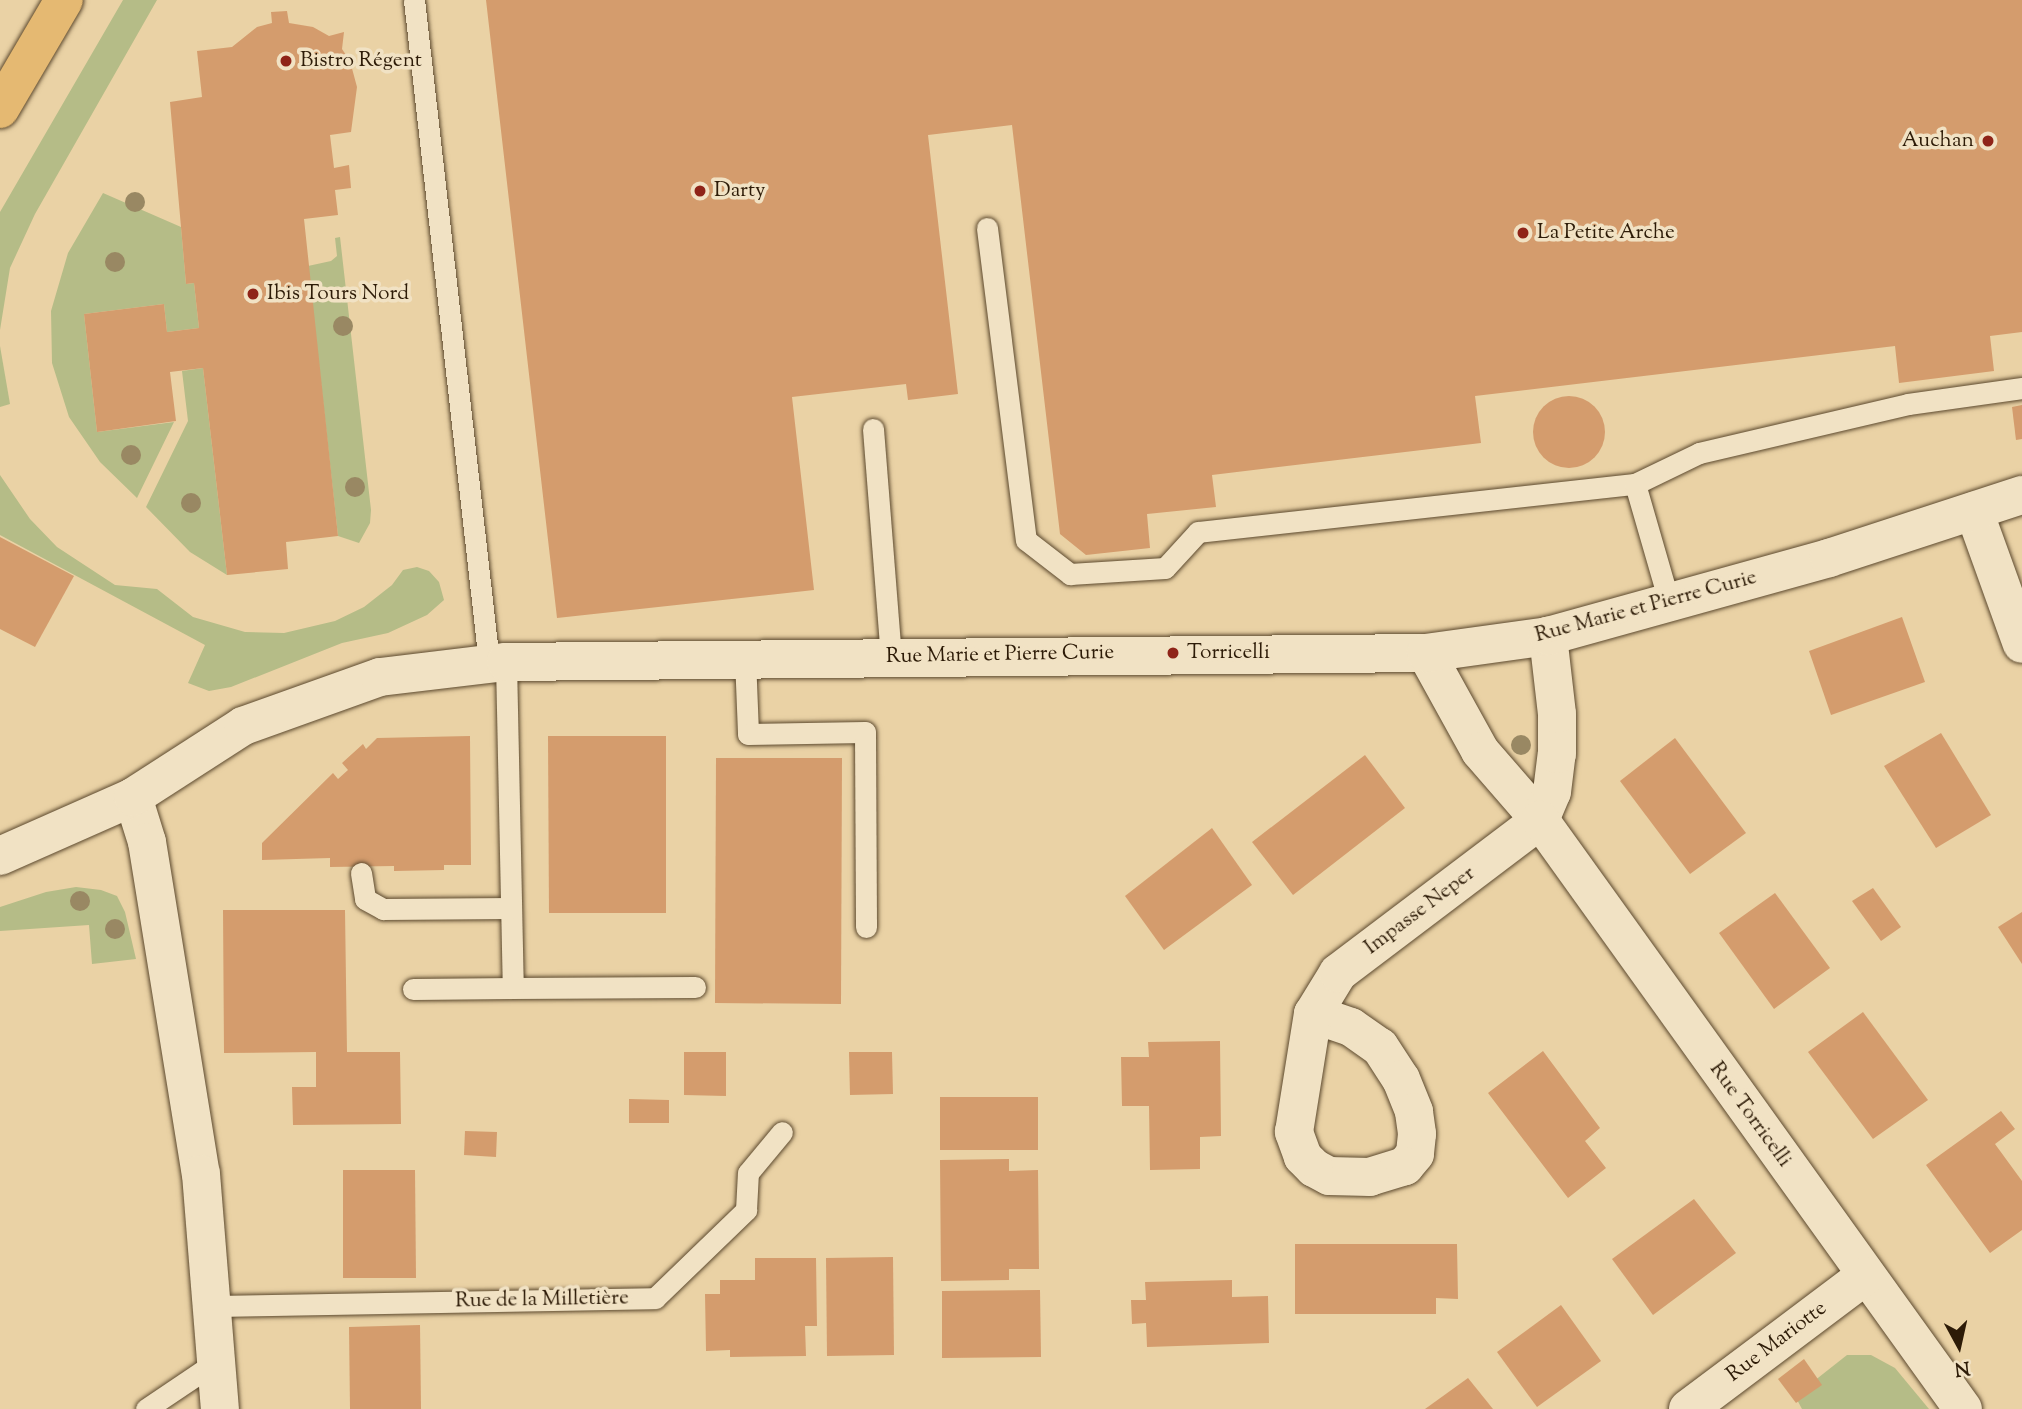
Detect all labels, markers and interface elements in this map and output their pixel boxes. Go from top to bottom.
place label: Bistro Régent [300,48,422,74]
marker: Bistro Régent [278,53,294,69]
place label: Auchan [1902,128,1974,154]
marker: Auchan [1980,133,1996,149]
place label: Darty [714,178,766,204]
marker: Darty [692,183,708,199]
place label: La Petite Arche [1537,220,1675,246]
marker: La Petite Arche [1515,225,1531,241]
place label: Ibis Tours Nord [267,281,409,307]
marker: Ibis Tours Nord [245,286,261,302]
street label: Rue Marie et Pierre Curie [1532,565,1760,649]
street label: Rue Marie et Pierre Curie [886,640,1114,670]
place label: Torricelli [1187,640,1270,666]
marker: Torricelli [1165,645,1181,661]
street label: Impasse Neper [1360,861,1480,961]
street label: Rue Torricelli [1703,1058,1797,1172]
street label: Rue de la Milletière [455,1286,629,1314]
street label: Rue Mariotte [1722,1296,1832,1388]
north arrow [1924,1311,1994,1381]
text: N [1953,1353,1971,1382]

